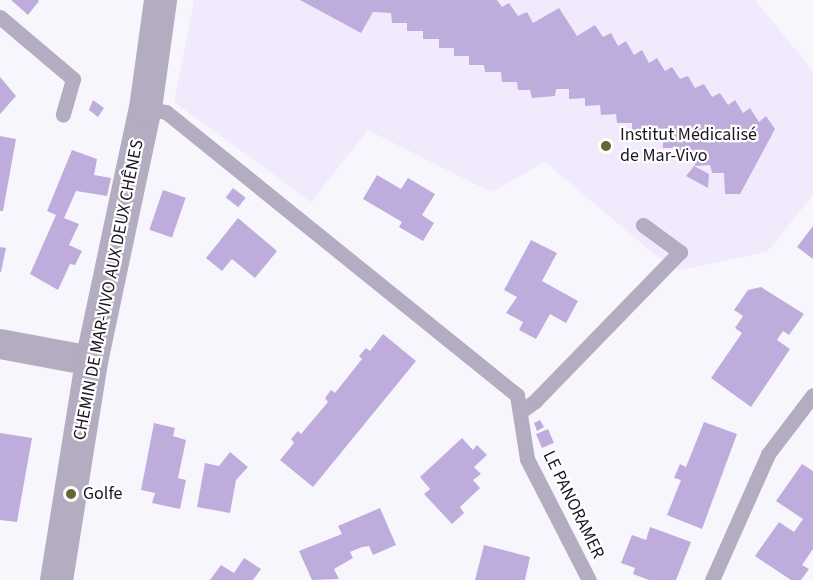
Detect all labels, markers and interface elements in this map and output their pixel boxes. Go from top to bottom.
place label: Institut Médicalisé de Mar-Vivo [620,125,757,168]
marker: Institut Médicalisé de Mar-Vivo [597,137,615,155]
street label: CHEMIN DE MAR-VIVO AUX DEUX CHÊNES [69,138,149,442]
street label: LE PANORAMER [538,448,608,562]
place label: Golfe [83,483,122,505]
marker: Golfe [64,487,78,501]

